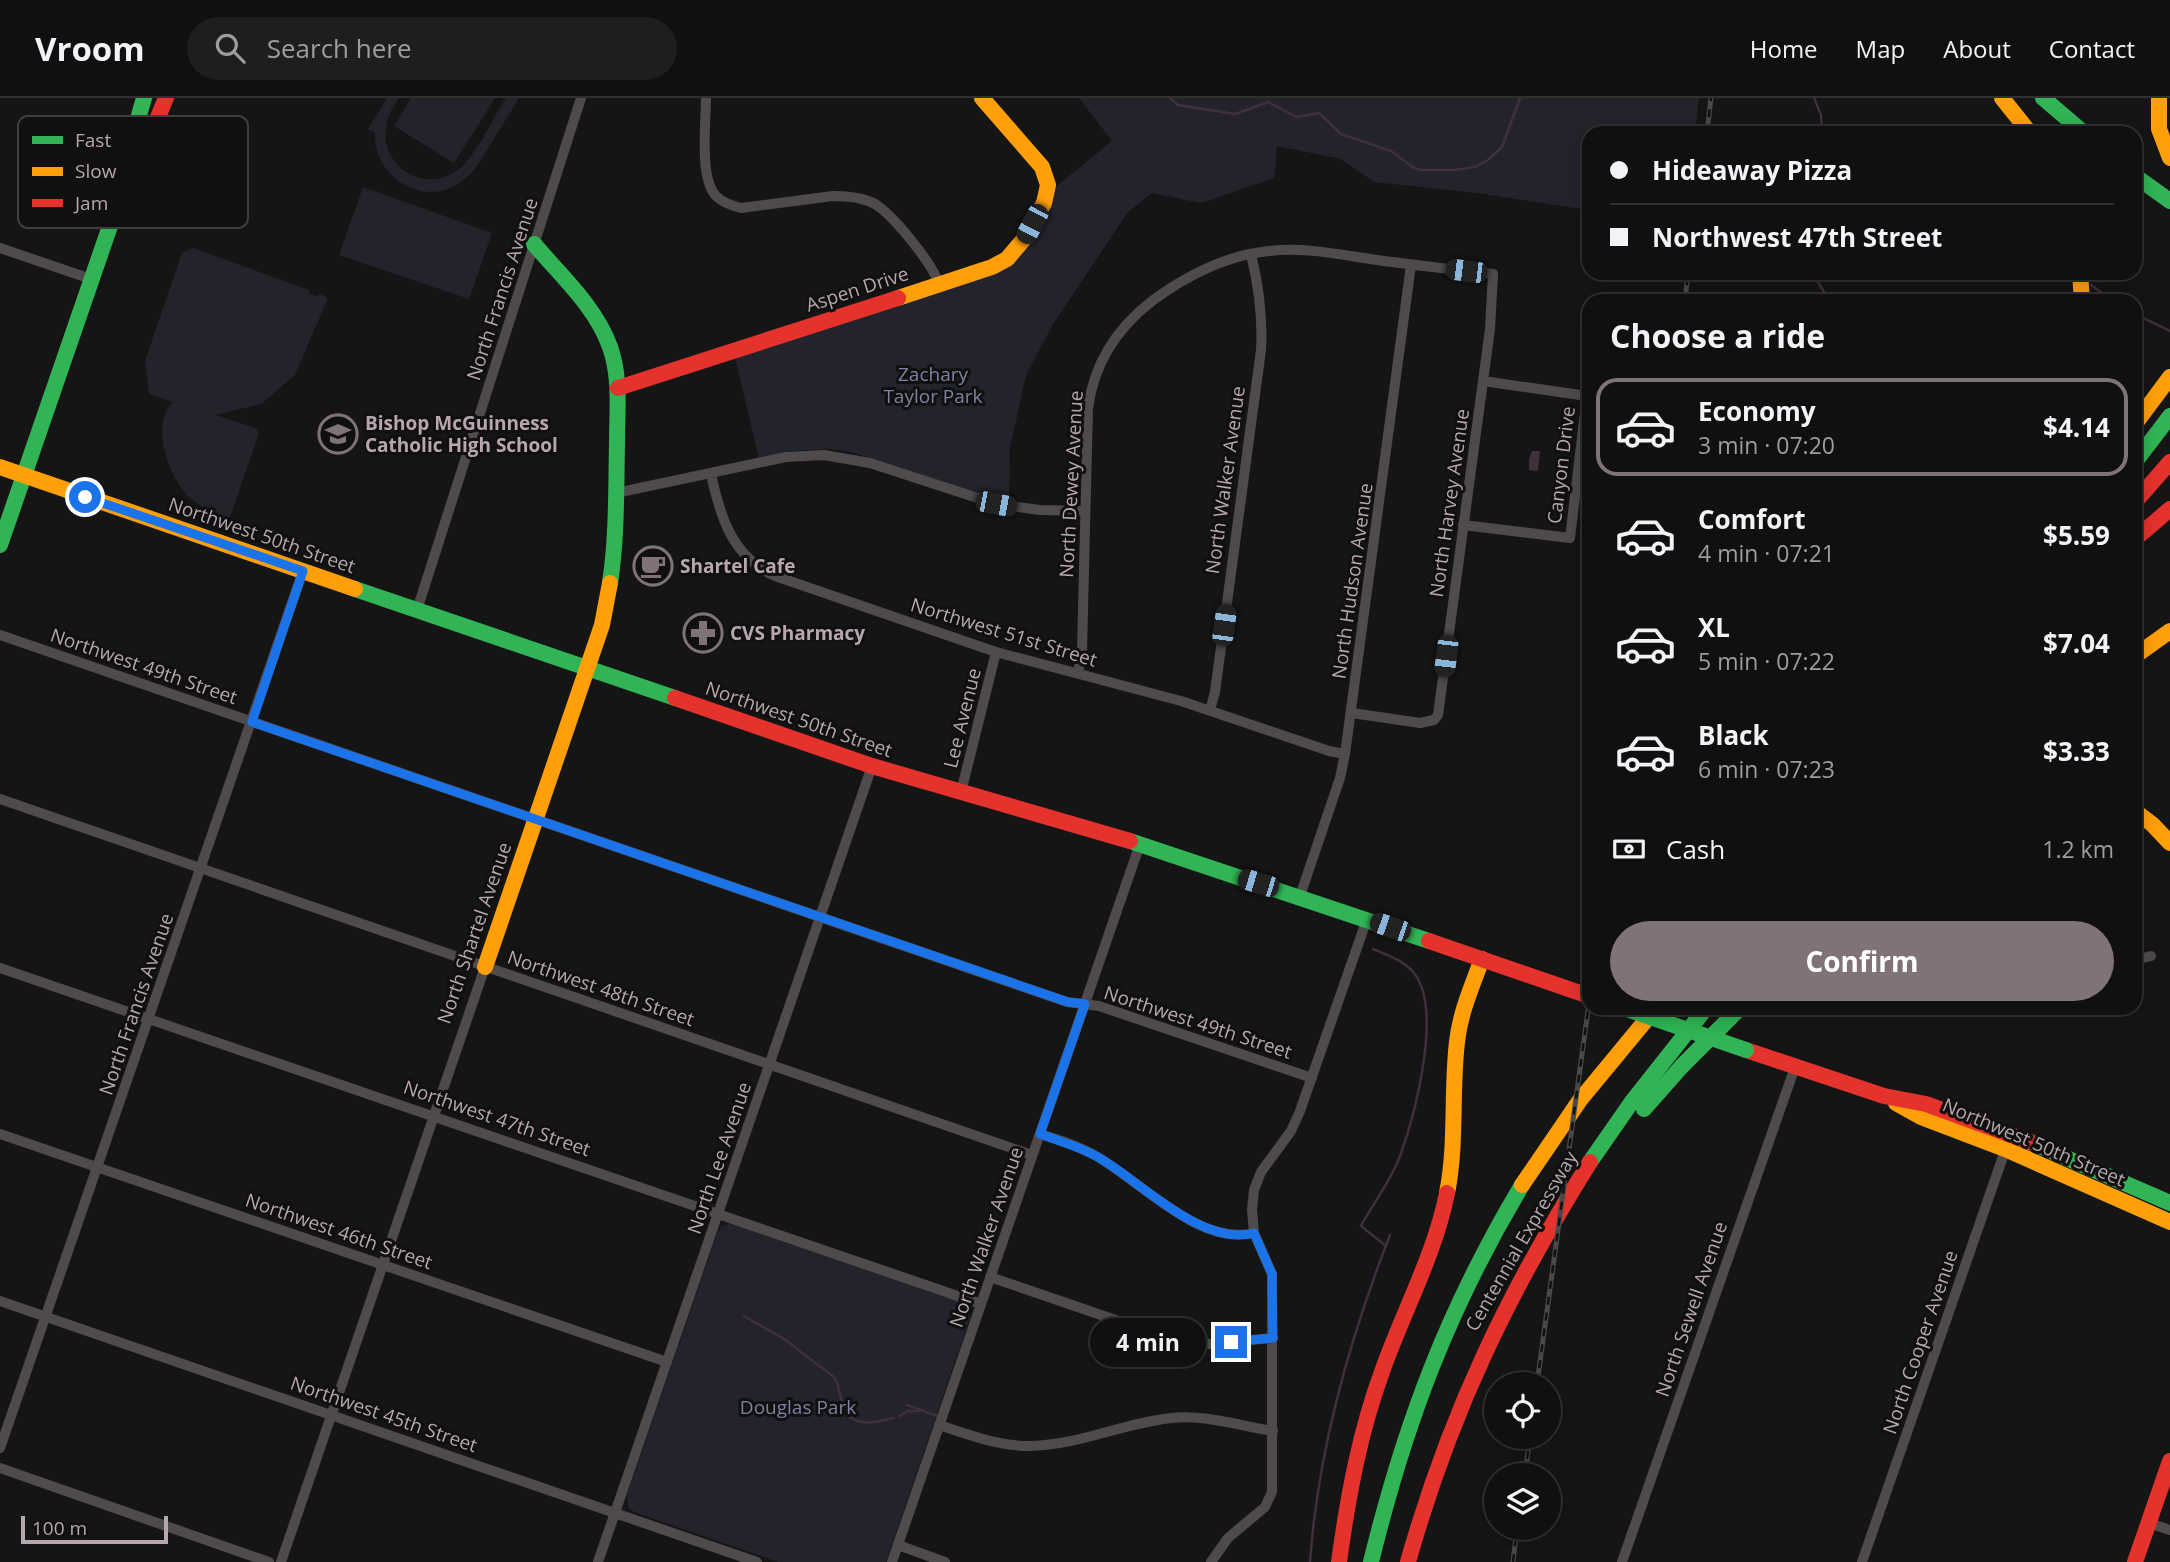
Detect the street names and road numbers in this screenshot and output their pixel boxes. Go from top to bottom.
street label: North Francis Avenue [460,194,544,384]
street label: Aspen Drive [802,260,912,318]
street label: North Walker Avenue [1199,384,1251,576]
street label: North Dewey Avenue [1053,390,1089,578]
street label: Canyon Drive [1541,405,1581,525]
street label: North Harvey Avenue [1423,407,1475,599]
street label: North Hudson Avenue [1325,481,1379,681]
street label: Northwest 50th Street [165,491,359,579]
street label: Northwest 51st Street [908,591,1101,673]
street label: Northwest 49th Street [47,622,241,710]
street label: Lee Avenue [937,665,987,771]
street label: Northwest 50th Street [702,675,896,763]
street label: North Shartel Avenue [431,839,517,1027]
street label: North Francis Avenue [93,910,179,1098]
street label: Northwest 48th Street [504,944,698,1032]
street label: Northwest 49th Street [1101,979,1296,1065]
street label: Northwest 47th Street [400,1074,594,1162]
street label: North Lee Avenue [681,1079,757,1237]
street label: Northwest 50th Street [1939,1092,2130,1192]
street label: North Walker Avenue [943,1143,1029,1331]
street label: Centennial Expressway [1459,1146,1583,1336]
street label: Northwest 46th Street [242,1187,436,1275]
street label: North Sewell Avenue [1649,1218,1733,1400]
street label: North Cooper Avenue [1876,1247,1964,1437]
street label: Northwest 45th Street [287,1370,481,1458]

